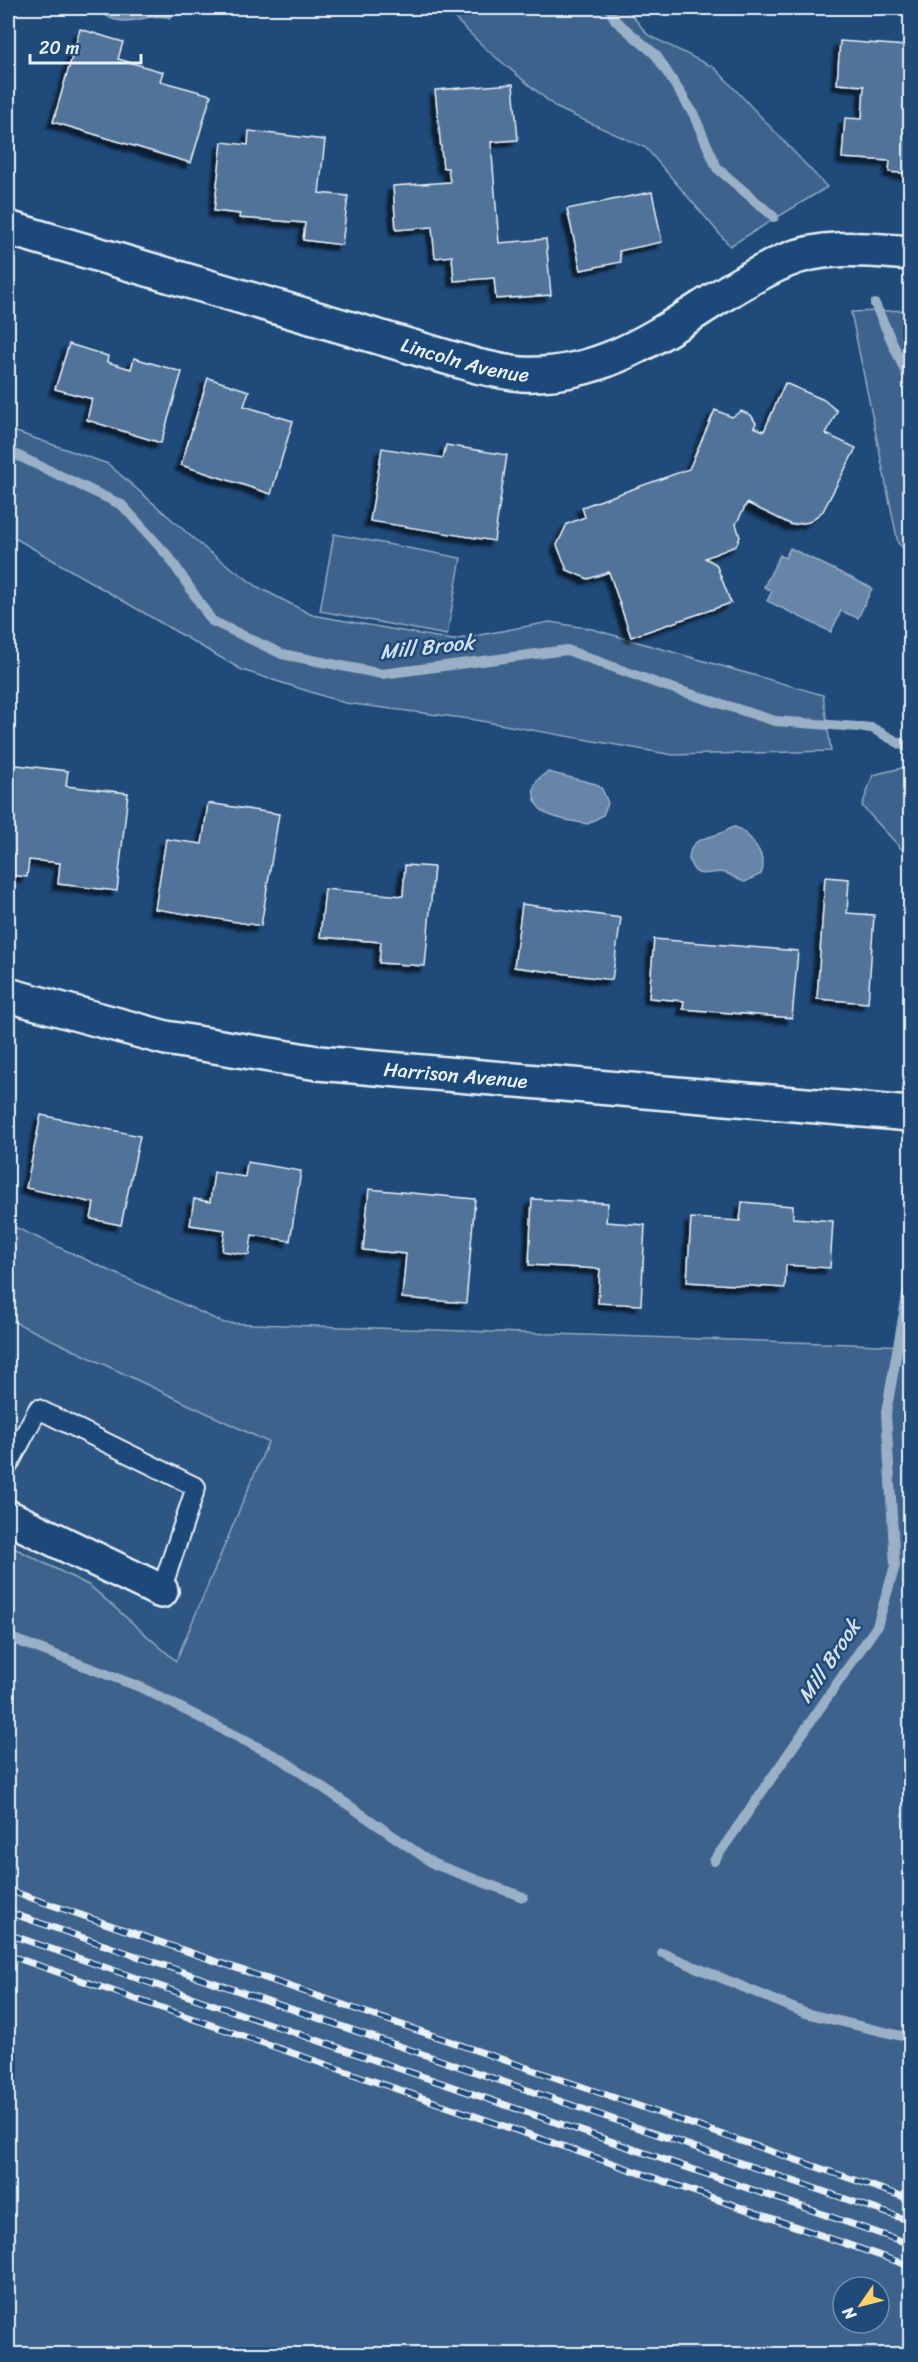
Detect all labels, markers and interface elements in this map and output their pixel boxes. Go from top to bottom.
scale bar [30,27,141,65]
text: 20 m [39,32,79,64]
street label: Lincoln Avenue [397,327,530,392]
water label: Mill Brook [378,623,479,671]
street label: Harrison Avenue [382,1051,529,1099]
water label: Mill Brook [787,1609,873,1711]
north arrow [831,2275,891,2335]
text: N [834,2300,865,2327]

